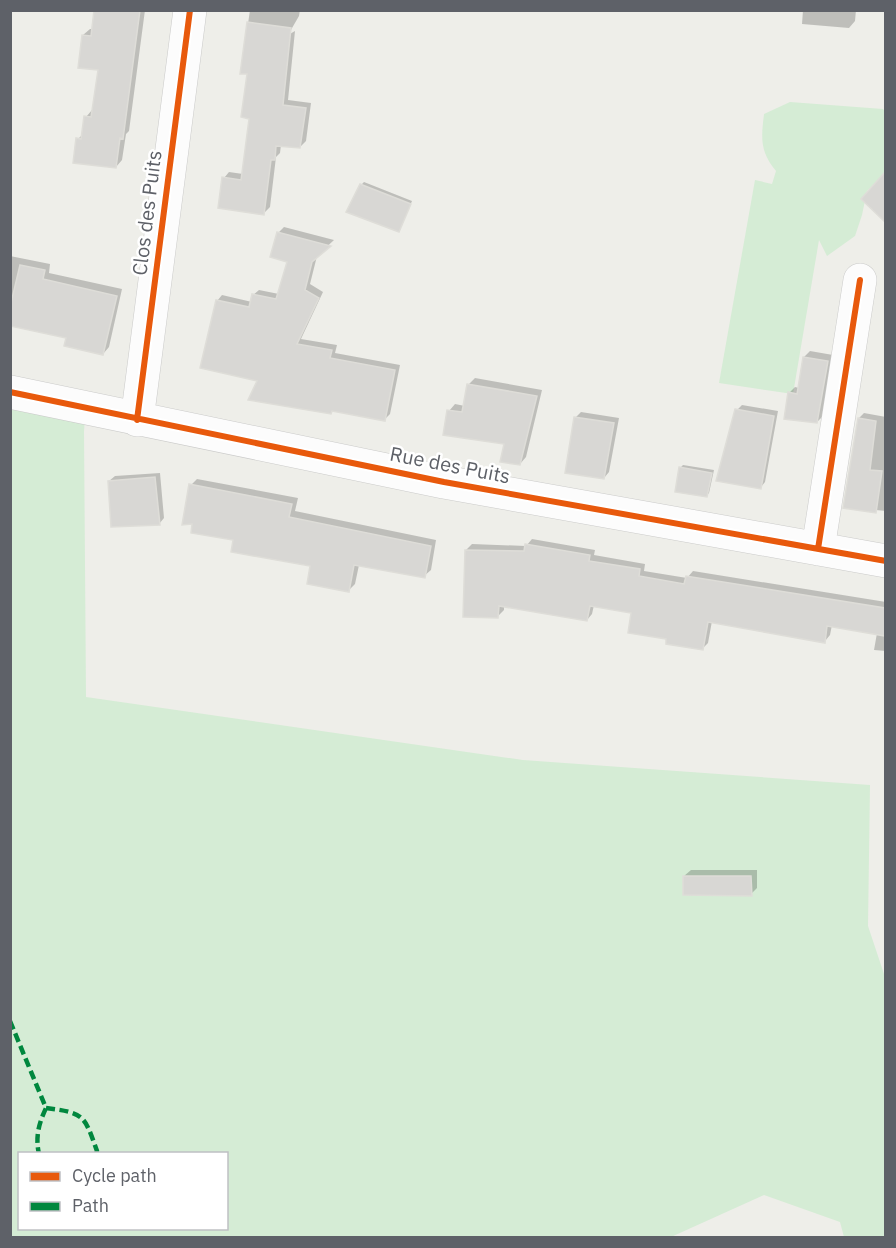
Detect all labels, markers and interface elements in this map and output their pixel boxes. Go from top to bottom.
street label: Clos des Puits [125,149,168,277]
street label: Rue des Puits [388,440,513,489]
legend [18,1152,228,1230]
text: Cycle path [72,1164,157,1187]
text: Path [72,1194,109,1217]

